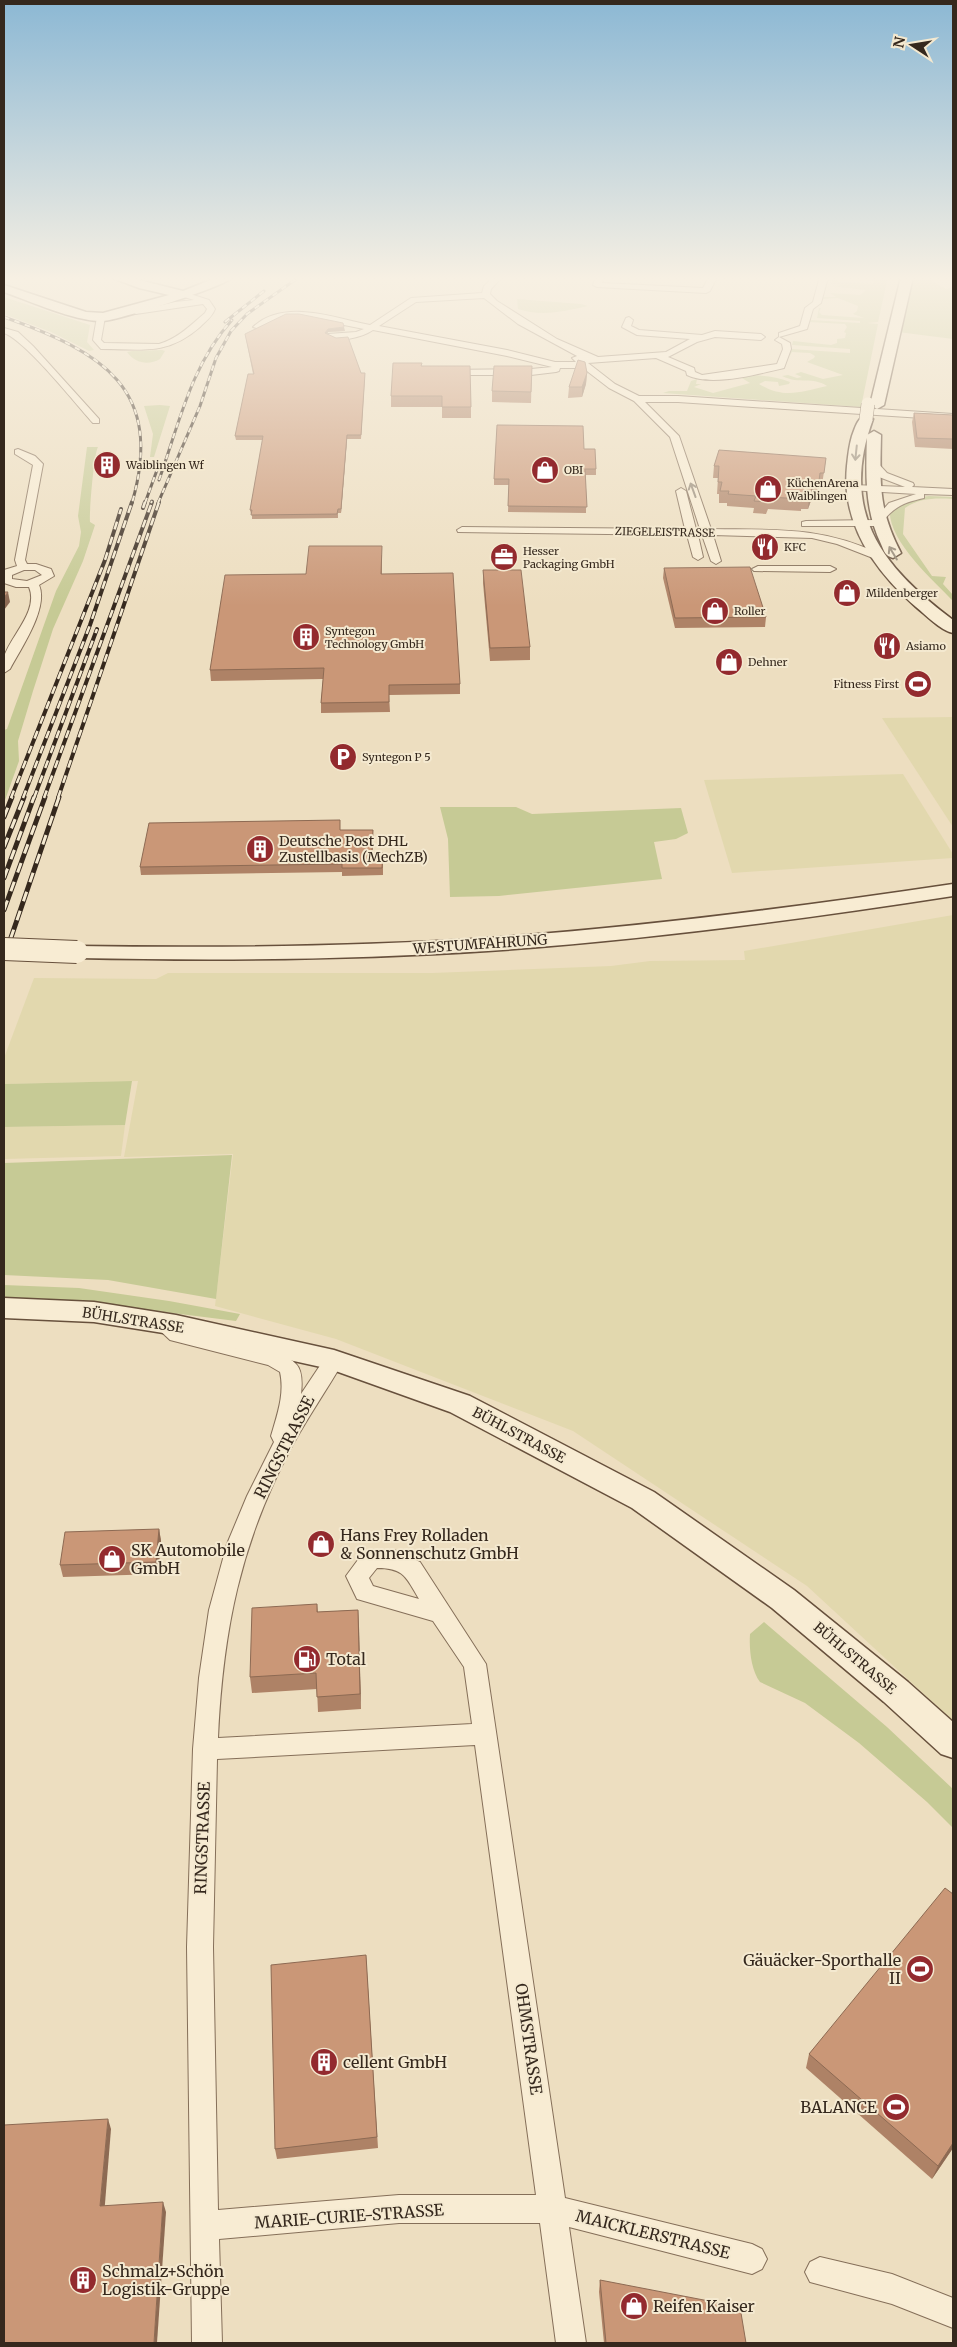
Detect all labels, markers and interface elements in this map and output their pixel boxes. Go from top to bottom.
north arrow [887,20,937,70]
text: N [889,35,909,50]
one-way arrow [851,444,861,460]
building icon: Waiblingen Wf [92,450,122,480]
shop icon: OBI [530,455,560,485]
place label: Waiblingen Wf [125,458,204,472]
place label: OBI [564,463,583,477]
shop icon: KüchenArena Waiblingen [753,474,783,504]
place label: KüchenArena Waiblingen [786,476,859,503]
one-way arrow [688,483,697,498]
street label: ZIEGELEISTRASSE [615,524,715,540]
restaurant icon: KFC [750,532,780,562]
place label: KFC [784,540,806,554]
office icon: Hesser Packaging GmbH [489,542,519,572]
place label: Hesser Packaging GmbH [523,544,615,571]
one-way arrow [888,546,898,560]
shop icon: Mildenberger [832,578,862,608]
place label: Mildenberger [866,586,938,600]
shop icon: Roller [700,596,730,626]
place label: Roller [734,604,765,618]
building icon: Syntegon Technology GmbH [291,622,321,652]
place label: Syntegon Technology GmbH [325,624,424,651]
restaurant icon: Asiamo [872,631,902,661]
place label: Asiamo [905,639,946,653]
shop icon: Dehner [714,647,744,677]
place label: Dehner [748,655,787,669]
sports icon: Fitness First [903,669,933,699]
place label: Fitness First [833,677,900,691]
parking icon: Syntegon P 5 [328,742,358,772]
place label: Syntegon P 5 [362,750,431,764]
place label: Deutsche Post DHL Zustellbasis (MechZB) [279,832,428,866]
building icon: Deutsche Post DHL Zustellbasis (MechZB) [245,834,275,864]
street label: WESTUMFAHRUNG [411,930,548,958]
street label: BÜHLSTRASSE [81,1303,185,1337]
street label: RINGSTRASSE [249,1391,319,1502]
street label: BÜHLSTRASSE [469,1403,569,1467]
place label: Hans Frey Rolladen & Sonnenschutz GmbH [340,1525,519,1563]
shop icon: Hans Frey Rolladen & Sonnenschutz GmbH [306,1529,336,1559]
place label: SK Automobile GmbH [131,1540,245,1578]
shop icon: SK Automobile GmbH [97,1544,127,1574]
street label: BÜHLSTRASSE [810,1618,900,1698]
fuel station icon: Total [292,1644,322,1674]
place label: Total [326,1649,366,1669]
street label: RINGSTRASSE [190,1780,214,1895]
place label: Gäuäcker-Sporthalle II [743,1950,901,1988]
sports icon: Gäuäcker-Sporthalle II [905,1954,935,1984]
street label: OHMSTRASSE [511,1982,547,2097]
building icon: cellent GmbH [309,2047,339,2077]
place label: cellent GmbH [343,2052,447,2072]
sports icon: BALANCE [881,2092,911,2122]
place label: BALANCE [800,2097,878,2117]
street label: MARIE-CURIE-STRASSE [254,2199,445,2233]
street label: MAICKLERSTRASSE [574,2205,733,2263]
place label: Schmalz+Schön Logistik-Gruppe [102,2261,230,2299]
building icon: Schmalz+Schön Logistik-Gruppe [68,2265,98,2295]
shop icon: Reifen Kaiser [619,2291,649,2321]
place label: Reifen Kaiser [653,2296,755,2316]

